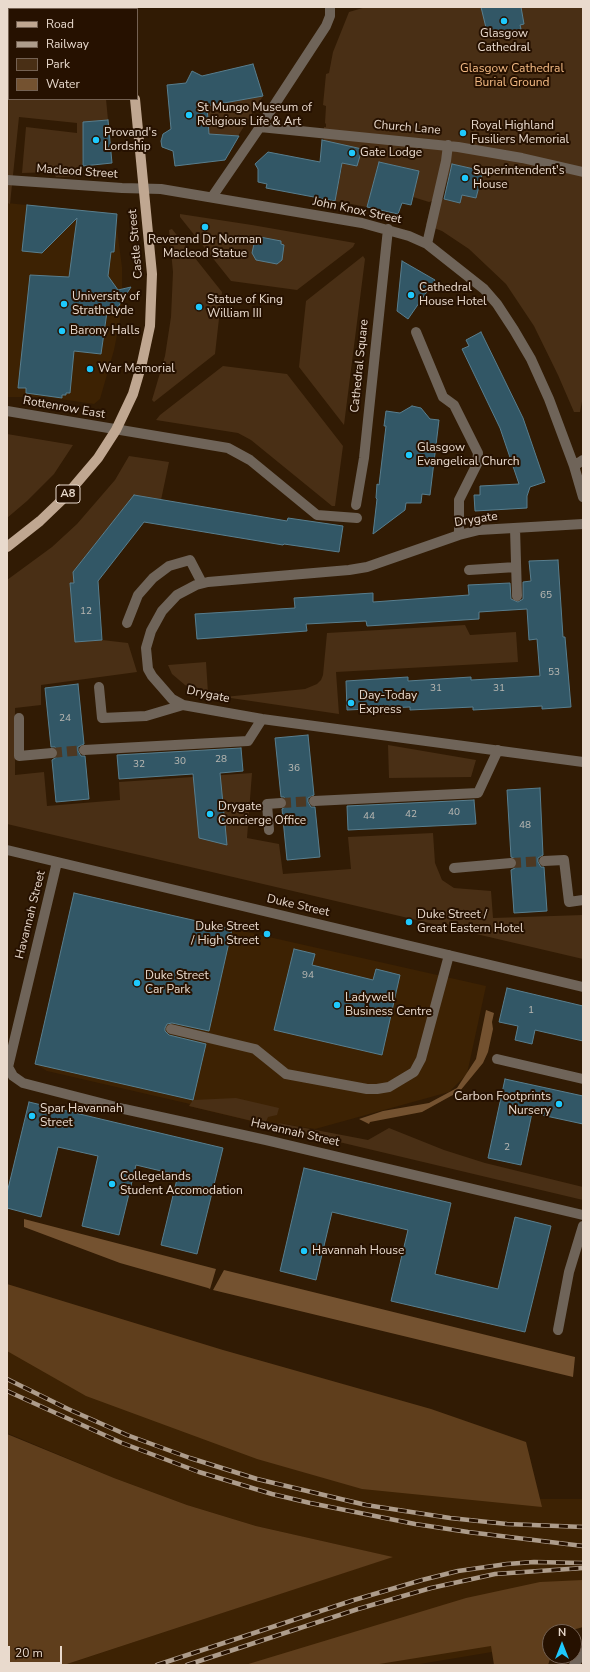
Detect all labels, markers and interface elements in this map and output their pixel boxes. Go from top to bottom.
legend [8,8,138,100]
text: Road [46,16,74,32]
marker: Glasgow Cathedral [499,16,509,26]
place label: Glasgow Cathedral [478,27,530,55]
text: Railway [46,36,89,52]
text: Park [46,56,70,72]
park label: Glasgow Cathedral Burial Ground [460,62,564,90]
text: Water [46,76,80,92]
place label: St Mungo Museum of Religious Life & Art [197,101,312,129]
marker: St Mungo Museum of Religious Life & Art [184,110,194,120]
street label: Church Lane [373,118,441,138]
place label: Royal Highland Fusiliers Memorial [471,119,569,147]
place label: Provand's Lordship [104,126,157,154]
marker: Royal Highland Fusiliers Memorial [458,128,468,138]
marker: Provand's Lordship [91,135,101,145]
place label: Gate Lodge [360,146,422,160]
marker: Gate Lodge [347,148,357,158]
street label: Macleod Street [36,162,118,182]
place label: Superintendent's House [473,164,565,192]
marker: Superintendent's House [460,173,470,183]
street label: John Knox Street [311,195,403,227]
street label: Castle Street [126,209,146,279]
marker: Reverend Dr Norman Macleod Statue [200,222,210,232]
place label: Reverend Dr Norman Macleod Statue [148,233,262,261]
place label: Cathedral House Hotel [419,281,487,309]
place label: University of Strathclyde [72,290,140,318]
marker: Cathedral House Hotel [406,290,416,300]
place label: Statue of King William III [207,293,283,321]
marker: University of Strathclyde [59,299,69,309]
marker: Statue of King William III [194,302,204,312]
street label: Cathedral Square [348,319,372,413]
place label: Barony Halls [70,324,140,338]
marker: Barony Halls [57,326,67,336]
place label: War Memorial [98,362,175,376]
marker: War Memorial [85,364,95,374]
street label: Rottenrow East [22,394,106,422]
place label: Glasgow Evangelical Church [417,441,520,469]
marker: Glasgow Evangelical Church [404,450,414,460]
road number: A8 [56,485,80,503]
street label: Drygate [453,509,499,531]
house number: 65 [540,590,552,602]
house number: 12 [80,606,92,618]
house number: 53 [548,667,560,679]
street label: Drygate [185,683,231,707]
house number: 31 [430,683,442,695]
house number: 31 [493,683,505,695]
place label: Day-Today Express [359,689,417,717]
marker: Day-Today Express [346,698,356,708]
house number: 24 [59,713,71,725]
house number: 28 [215,754,227,766]
house number: 30 [174,756,186,768]
house number: 32 [133,759,145,771]
house number: 36 [288,763,300,775]
place label: Drygate Concierge Office [218,800,306,828]
house number: 40 [448,807,460,819]
marker: Drygate Concierge Office [205,809,215,819]
house number: 42 [405,809,417,821]
house number: 44 [363,811,375,823]
house number: 48 [519,820,531,832]
street label: Havannah Street [13,869,49,961]
street label: Duke Street [265,892,331,920]
place label: Duke Street / Great Eastern Hotel [417,908,523,936]
marker: Duke Street / Great Eastern Hotel [404,917,414,927]
place label: Duke Street / High Street [191,920,259,948]
marker: Duke Street / High Street [262,929,272,939]
place label: Duke Street Car Park [145,969,209,997]
house number: 94 [302,970,314,982]
marker: Duke Street Car Park [132,978,142,988]
place label: Ladywell Business Centre [345,991,432,1019]
marker: Ladywell Business Centre [332,1000,342,1010]
house number: 1 [528,1005,534,1017]
place label: Carbon Footprints Nursery [454,1090,551,1118]
marker: Carbon Footprints Nursery [554,1099,564,1109]
place label: Spar Havannah Street [40,1102,123,1130]
marker: Spar Havannah Street [27,1111,37,1121]
street label: Havannah Street [249,1116,341,1150]
house number: 2 [504,1142,510,1154]
place label: Collegelands Student Accomodation [120,1170,243,1198]
marker: Collegelands Student Accomodation [107,1179,117,1189]
place label: Havannah House [312,1244,404,1258]
marker: Havannah House [299,1246,309,1256]
north arrow [542,1624,582,1664]
text: N [558,1625,566,1640]
scale bar [10,1638,64,1664]
text: 20 m [15,1645,43,1661]

